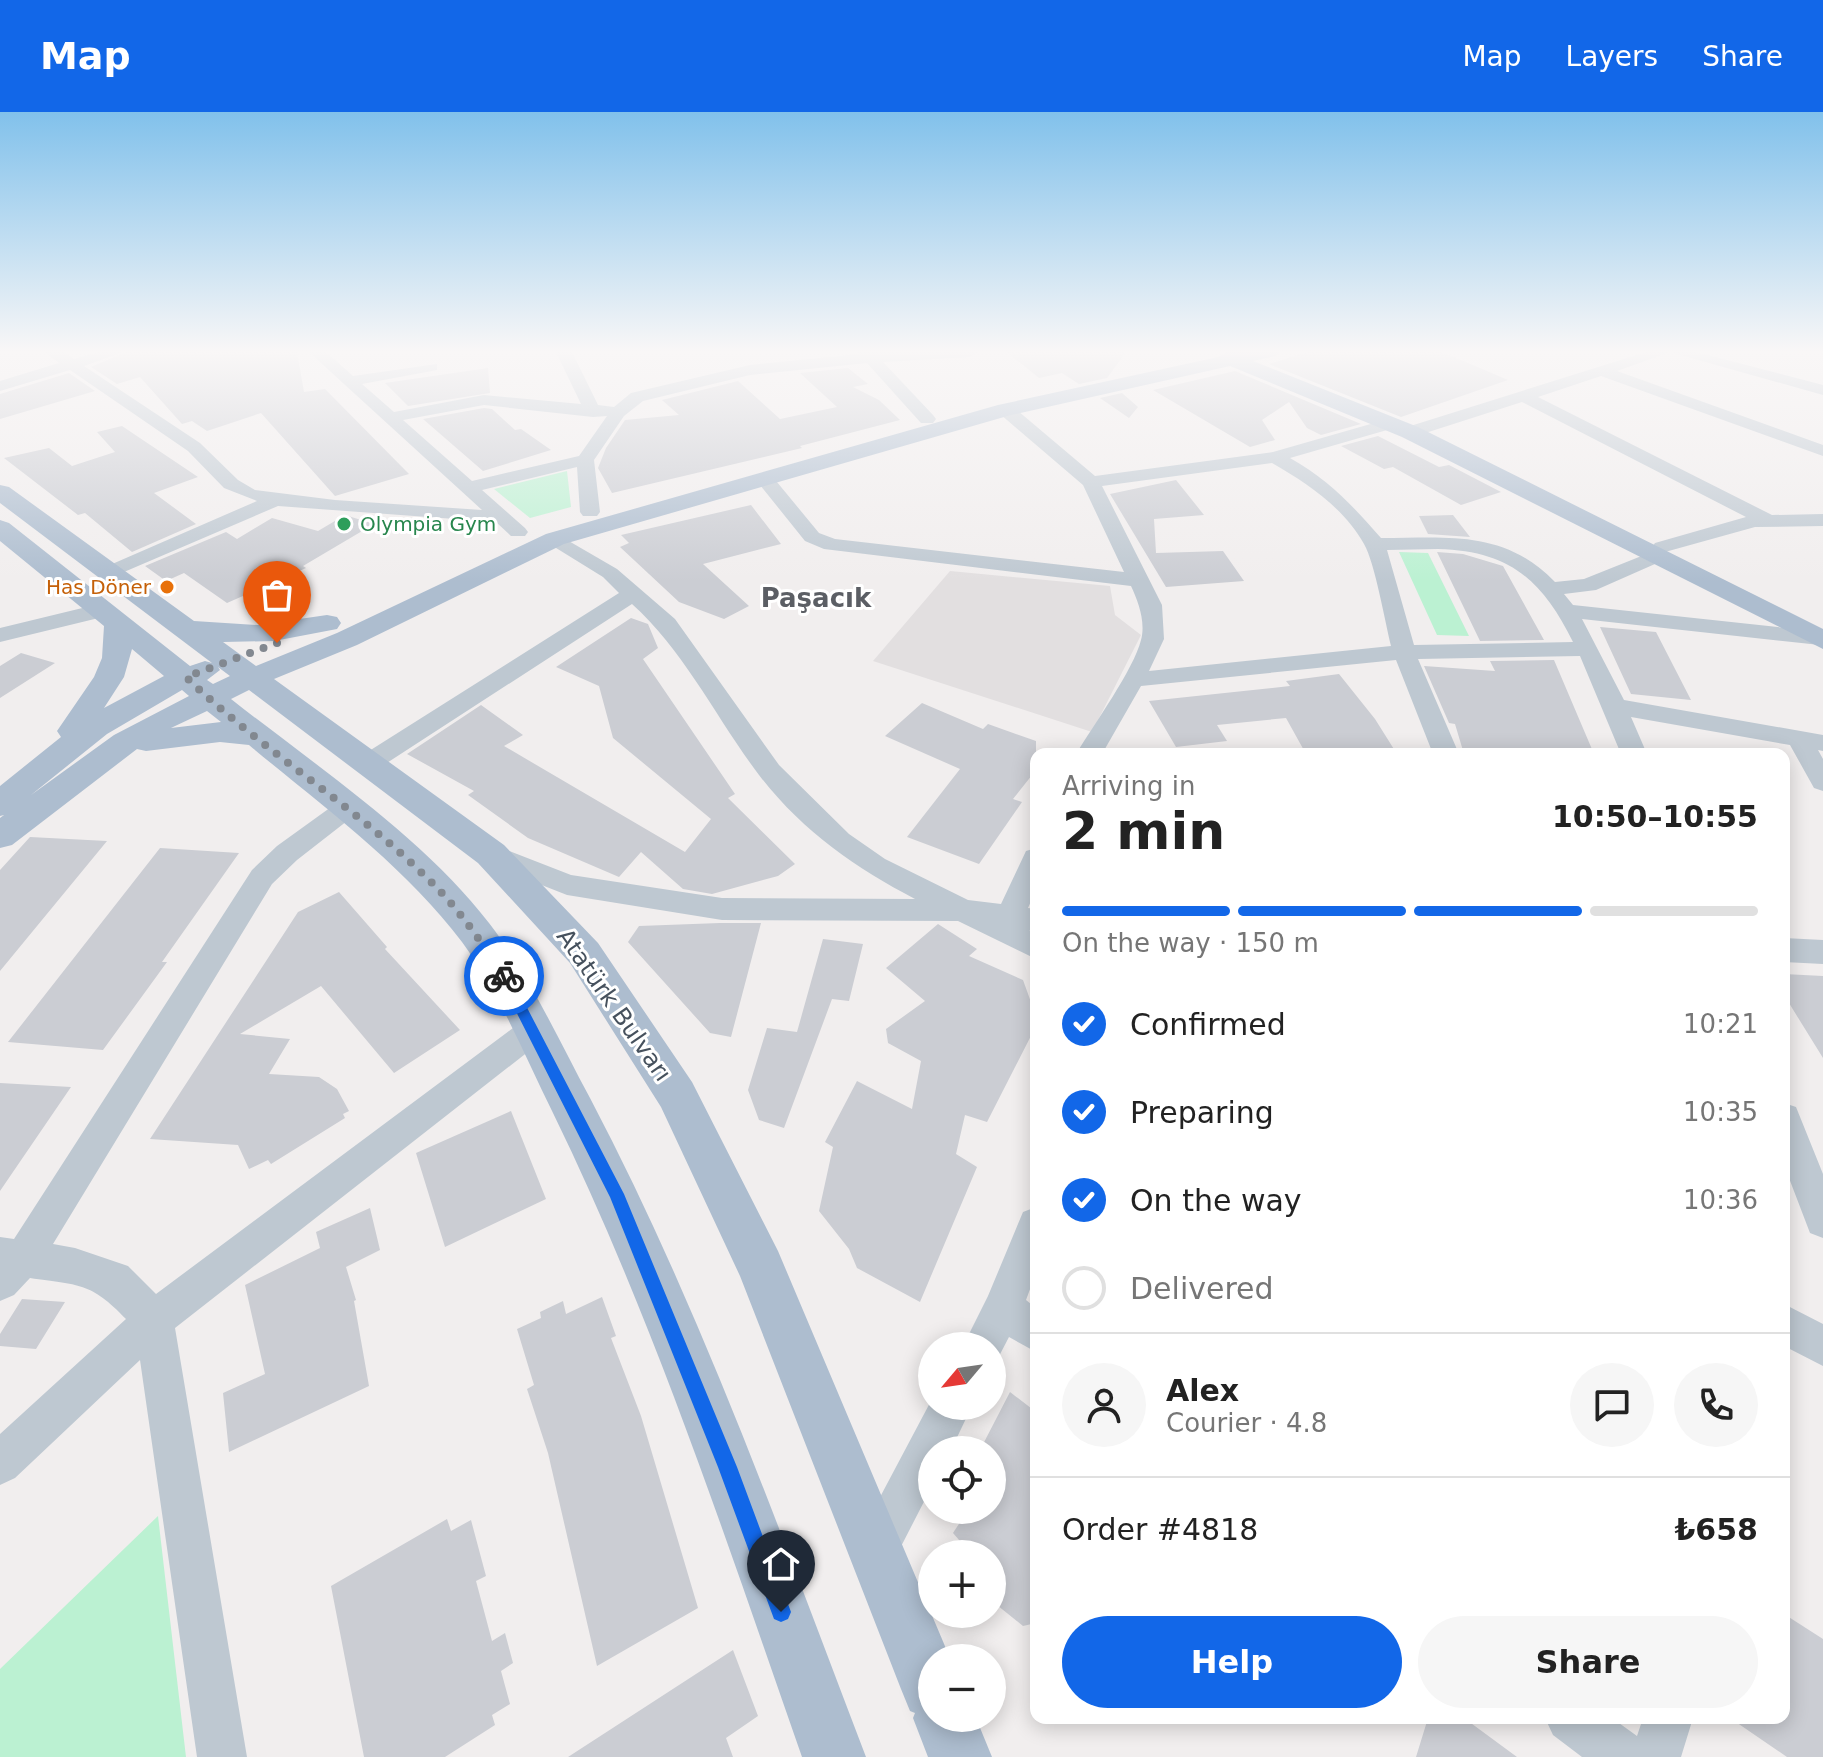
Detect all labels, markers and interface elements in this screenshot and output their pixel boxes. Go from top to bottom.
text: Map [40,34,131,78]
text: Map [1462,40,1522,73]
text: Layers [1566,40,1658,73]
text: Share [1702,40,1783,73]
place label: Olympia Gym [360,512,496,536]
marker: Olympia Gym [335,515,353,533]
pin [243,561,311,643]
icon: bag [255,573,299,617]
place label: Has Döner [46,575,152,599]
marker: Has Döner [158,578,176,596]
district label: Paşacık [761,583,872,613]
text: Arriving in [1062,771,1196,801]
text: 10:50–10:55 [1552,799,1758,834]
text: 2 min [1062,801,1225,861]
street label: Atatürk Bulvarı [551,923,677,1087]
text: On the way · 150 m [1062,928,1319,958]
courier [464,936,544,1016]
icon: bike [482,954,526,998]
icon: check [1062,1002,1106,1046]
text: Confirmed [1130,1007,1286,1042]
text: 10:21 [1683,1009,1758,1039]
icon: check [1062,1090,1106,1134]
text: Preparing [1130,1095,1274,1130]
text: 10:35 [1683,1097,1758,1127]
icon: check [1062,1178,1106,1222]
text: On the way [1130,1183,1302,1218]
text: 10:36 [1683,1185,1758,1215]
text: Delivered [1130,1271,1274,1306]
north arrow [918,1332,1006,1420]
map controls [918,1332,1006,1732]
button: person [1062,1363,1146,1447]
button: chat [1570,1363,1654,1447]
button: phone [1674,1363,1758,1447]
text: Alex [1166,1373,1239,1408]
text: Courier · 4.8 [1166,1408,1327,1438]
button: locate [918,1436,1006,1524]
text: Order #4818 [1062,1512,1258,1547]
text: ₺658 [1675,1512,1758,1547]
pin [747,1530,815,1612]
button: + [918,1540,1006,1628]
icon: home [759,1542,803,1586]
button: Help [1062,1616,1402,1708]
button: Share [1418,1616,1758,1708]
button: − [918,1644,1006,1732]

